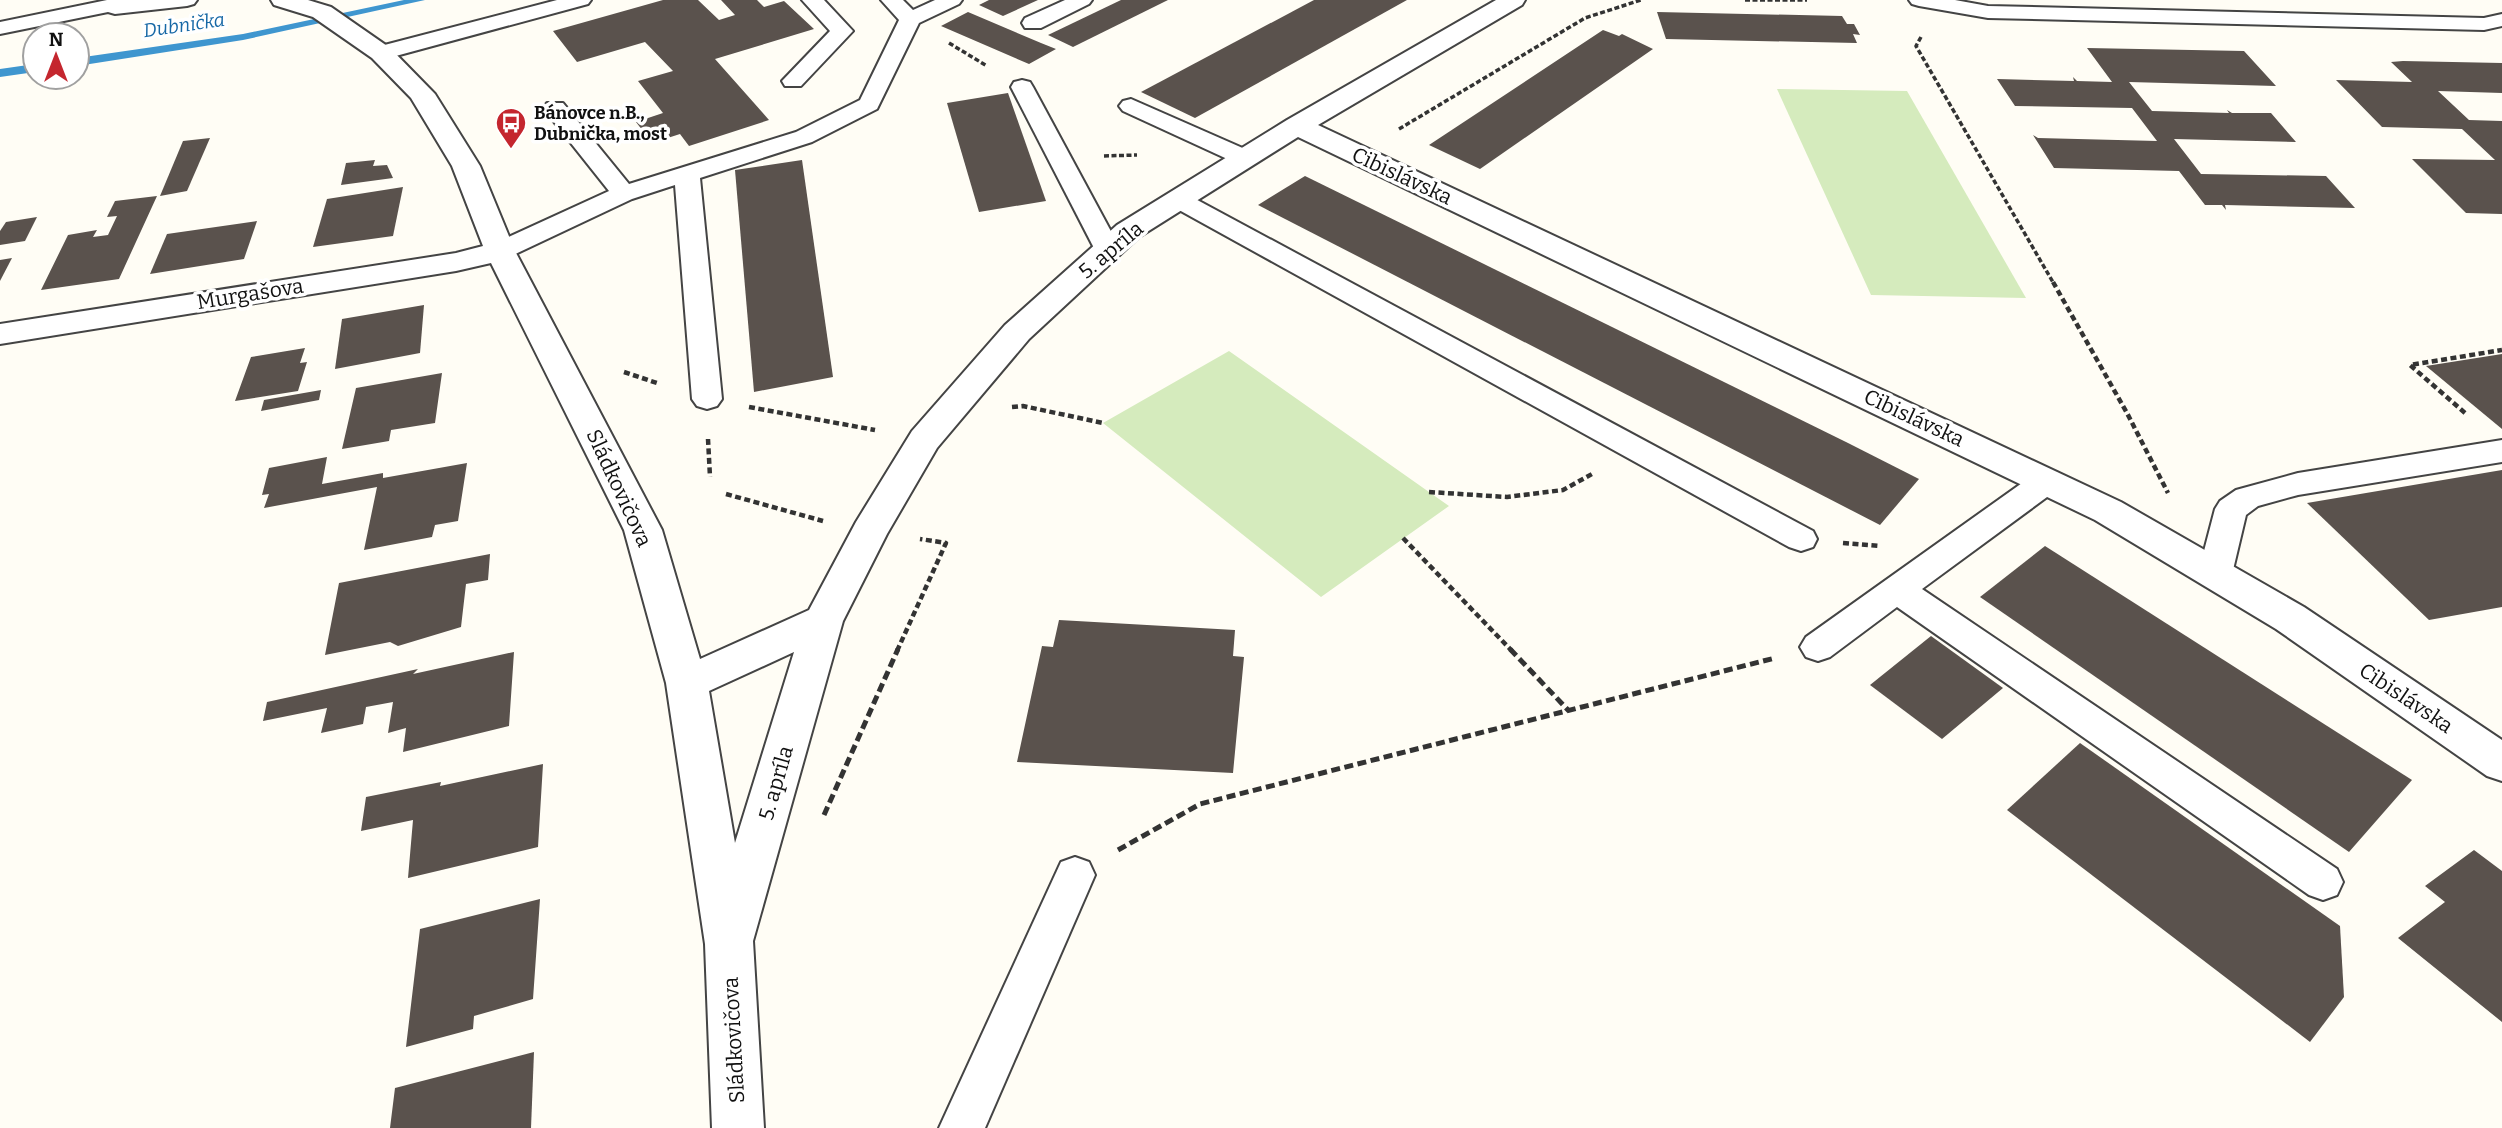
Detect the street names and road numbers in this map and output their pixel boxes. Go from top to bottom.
street label: Cibislávska [1348,141,1457,211]
street label: 5. apríla [1073,215,1149,284]
street label: Murgašova [195,273,306,315]
street label: Cibislávska [1860,383,1969,453]
street label: Sládkovičova [580,425,658,551]
street label: Cibislávska [2354,657,2458,739]
street label: 5. apríla [753,742,799,823]
street label: Sládkovičova [718,976,750,1104]

